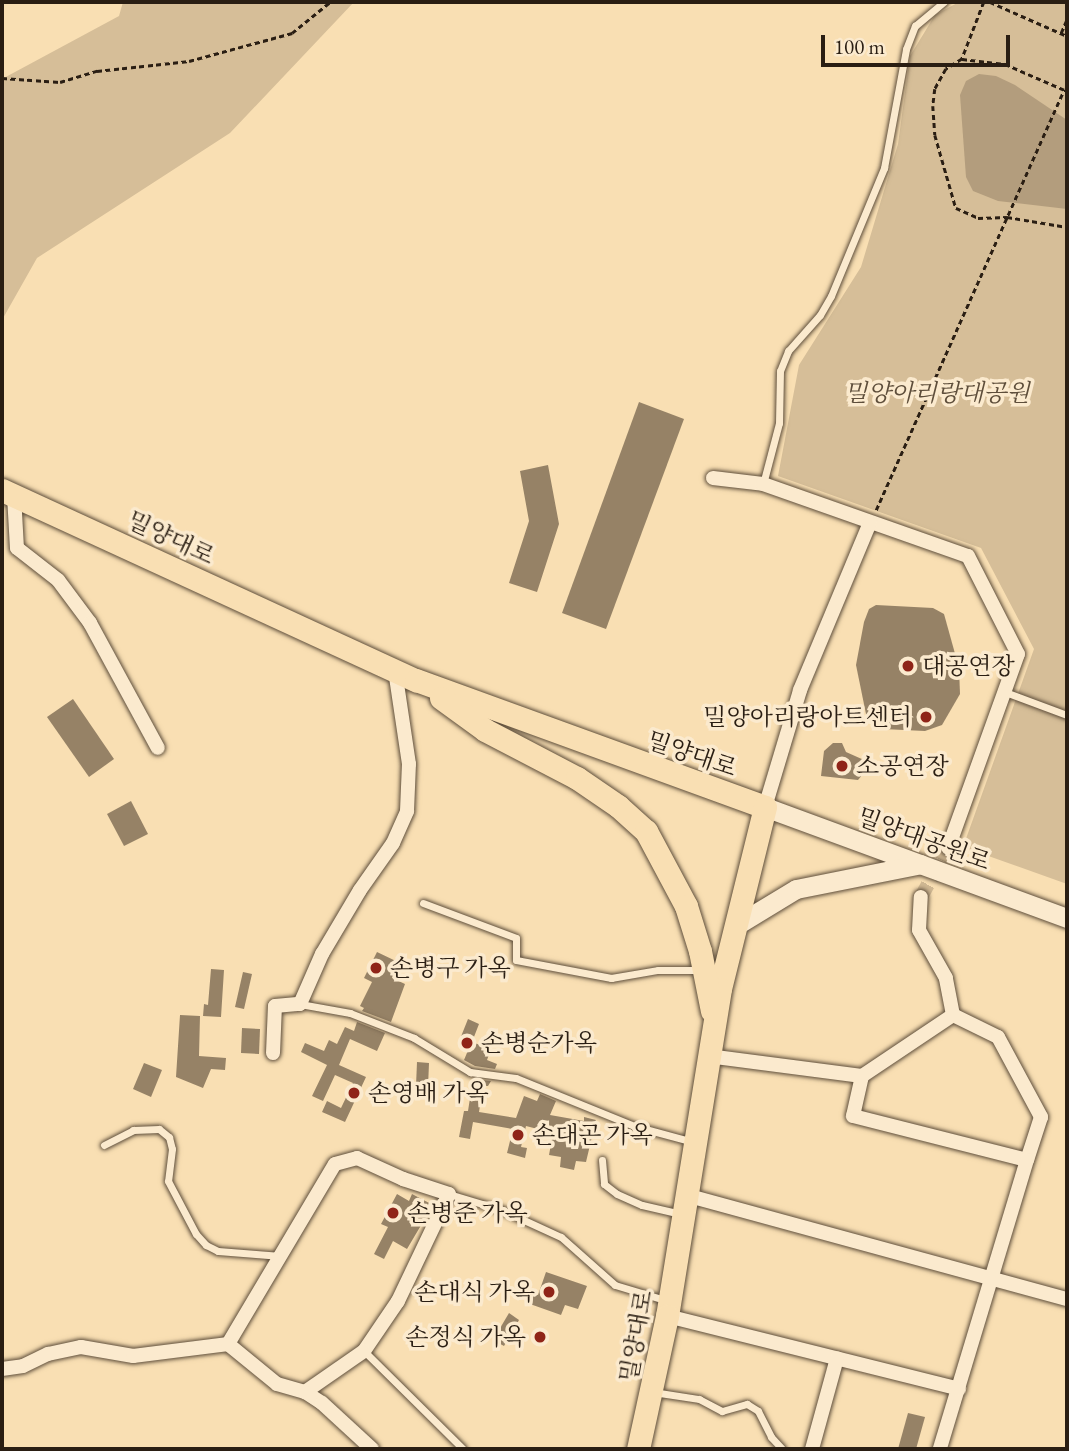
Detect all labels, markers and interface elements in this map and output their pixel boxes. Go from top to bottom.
scale bar [824,21,1013,65]
text: 100 m [834,33,885,60]
park label: 밀양아리랑대공원 [844,379,1030,407]
street label: 밀양대로 [123,505,219,571]
place label: 대공연장 [922,652,1015,680]
marker: 대공연장 [900,658,916,674]
place label: 밀양아리랑아트센터 [703,703,912,731]
marker: 밀양아리랑아트센터 [918,709,934,725]
street label: 밀양대로 [643,725,741,783]
place label: 소공연장 [856,752,949,780]
marker: 소공연장 [834,758,850,774]
street label: 밀양대공원로 [854,802,994,876]
place label: 손병구 가옥 [390,954,511,982]
marker: 손병구 가옥 [368,960,384,976]
place label: 손병순가옥 [481,1029,597,1057]
marker: 손병순가옥 [459,1035,475,1051]
place label: 손영배 가옥 [368,1079,489,1107]
marker: 손영배 가옥 [346,1085,362,1101]
place label: 손대곤 가옥 [532,1121,653,1149]
marker: 손대곤 가옥 [510,1127,526,1143]
place label: 손병준 가옥 [407,1199,528,1227]
marker: 손병준 가옥 [385,1205,401,1221]
place label: 손대식 가옥 [414,1278,535,1306]
marker: 손대식 가옥 [541,1284,557,1300]
street label: 밀양대로 [614,1288,658,1384]
place label: 손정식 가옥 [405,1323,526,1351]
marker: 손정식 가옥 [532,1329,548,1345]

